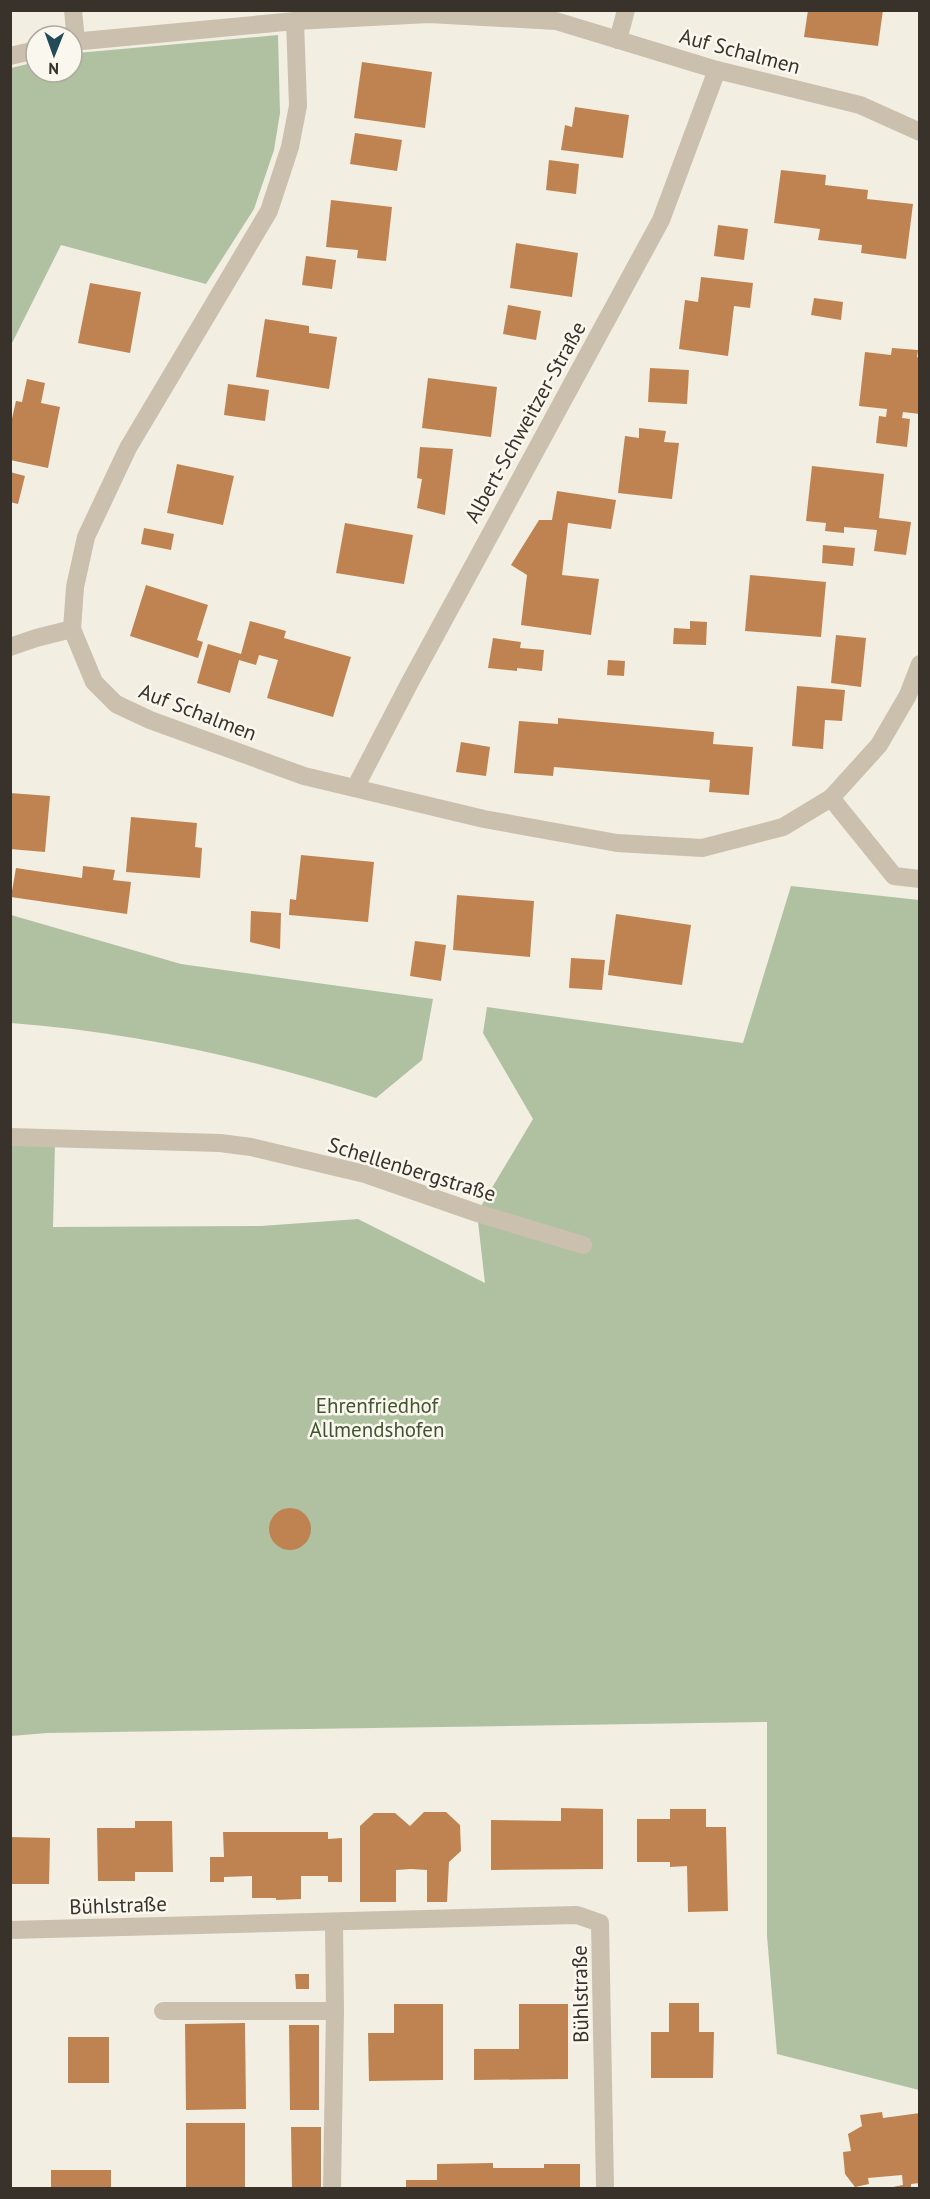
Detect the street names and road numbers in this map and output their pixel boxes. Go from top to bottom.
street label: Auf Schalmen [677,22,803,80]
street label: Albert-Schweitzer-Straße [458,317,592,527]
street label: Auf Schalmen [135,677,261,747]
street label: Schellenbergstraße [325,1131,499,1207]
street label: Bühlstraße [69,1890,167,1920]
street label: Bühlstraße [566,1945,594,2043]

